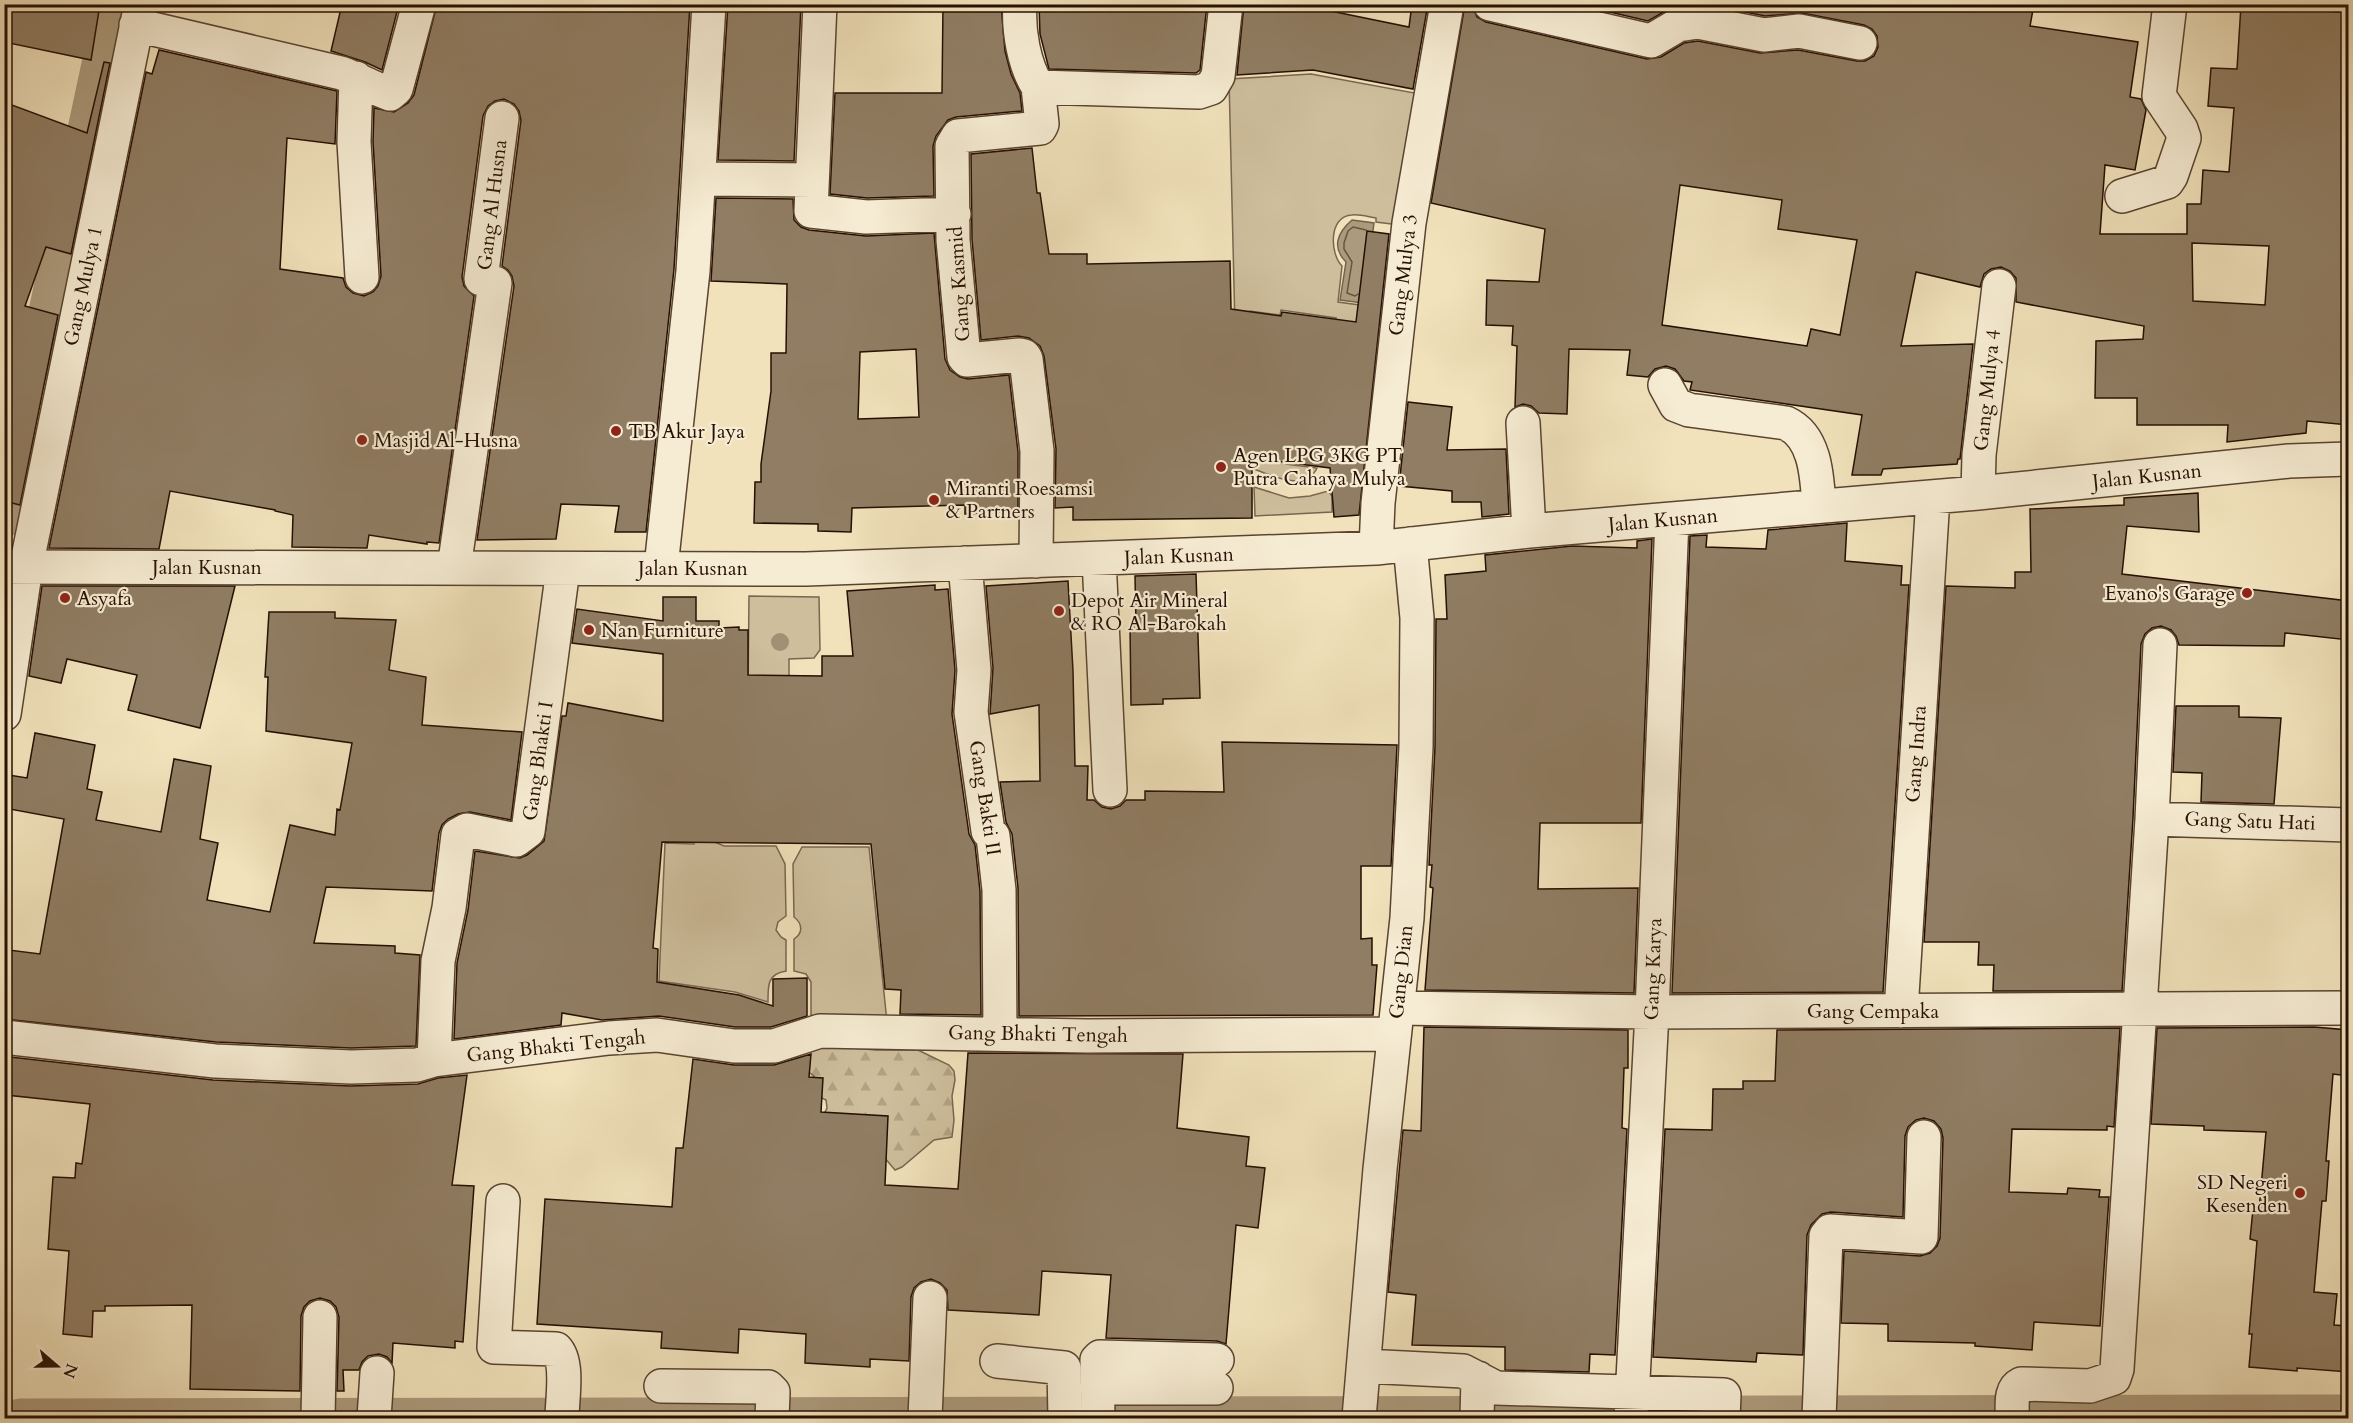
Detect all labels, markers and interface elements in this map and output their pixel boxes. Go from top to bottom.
street label: Gang Al Husna [471,138,513,272]
street label: Gang Mulya 3 [1382,213,1424,337]
street label: Gang Mulya 1 [57,223,109,349]
street label: Gang Kasmid [941,225,977,343]
street label: Gang Mulya 4 [1967,328,2007,452]
place label: TB Akur Jaya [628,418,745,445]
marker: TB Akur Jaya [609,424,623,438]
place label: Masjid Al-Husna [374,427,518,454]
marker: Masjid Al-Husna [355,433,369,447]
place label: Agen LPG 3KG PT Putra Cahaya Mulya [1233,442,1406,492]
street label: Jalan Kusnan [2088,457,2204,495]
marker: Agen LPG 3KG PT Putra Cahaya Mulya [1214,460,1228,474]
place label: Miranti Roesamsi & Partners [946,475,1094,525]
marker: Miranti Roesamsi & Partners [927,493,941,507]
street label: Jalan Kusnan [1604,502,1719,538]
street label: Jalan Kusnan [1121,541,1235,572]
street label: Jalan Kusnan [149,554,263,581]
street label: Jalan Kusnan [635,555,749,582]
place label: Evano's Garage [2104,580,2235,607]
place label: Asyafa [77,585,132,612]
marker: Evano's Garage [2240,586,2254,600]
place label: Depot Air Mineral & RO Al-Barokah [1071,587,1228,637]
marker: Asyafa [58,591,72,605]
marker: Depot Air Mineral & RO Al-Barokah [1052,604,1066,618]
place label: Nan Furniture [601,617,724,644]
marker: Nan Furniture [582,623,596,637]
street label: Gang Bhakti I [516,699,560,823]
street label: Gang Indra [1899,704,1933,803]
street label: Gang Bakti II [963,738,1007,858]
street label: Gang Satu Hati [2184,805,2316,837]
street label: Gang Karya [1638,917,1668,1021]
street label: Gang Dian [1383,923,1419,1020]
street label: Gang Cempaka [1807,998,1940,1025]
street label: Gang Bhakti Tengah [948,1019,1128,1049]
street label: Gang Bhakti Tengah [465,1023,647,1069]
place label: SD Negeri Kesenden [2197,1169,2289,1219]
marker: SD Negeri Kesenden [2293,1186,2307,1200]
north arrow [27,1336,87,1396]
text: N [57,1360,83,1381]

